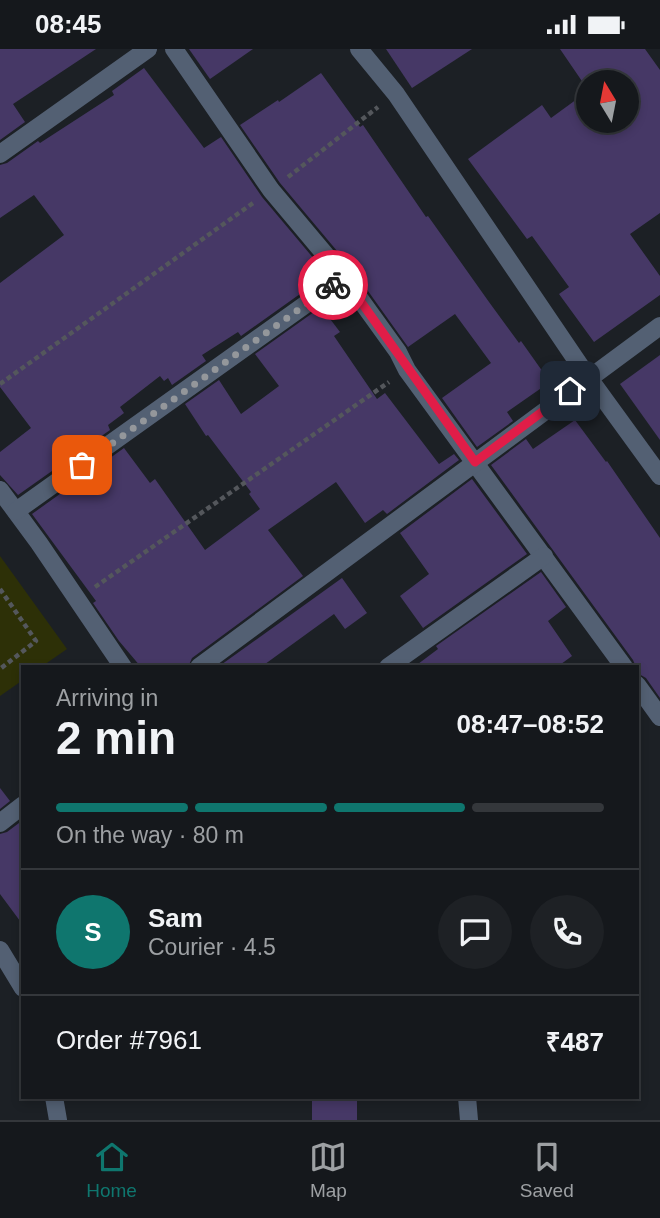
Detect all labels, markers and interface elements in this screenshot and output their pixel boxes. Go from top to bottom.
text: 08:45 [35,9,102,39]
north arrow [576,70,639,133]
map controls [576,70,639,133]
courier [298,250,368,320]
icon: bike [314,266,352,304]
pin [540,361,600,421]
icon: home [551,372,589,410]
pin [52,435,112,495]
icon: bag [63,446,101,484]
text: Arriving in [56,685,158,711]
text: 08:47–08:52 [457,709,604,739]
text: 2 min [56,712,176,764]
text: On the way · 80 m [56,822,244,848]
button: chat [438,895,512,969]
button: phone [530,895,604,969]
text: Sam [148,903,203,933]
text: S [84,917,102,947]
text: Courier · 4.5 [148,934,276,960]
text: Order #7961 [56,1025,202,1055]
text: ₹487 [546,1027,604,1057]
tab: Home [86,1138,137,1202]
tab: Map [309,1138,347,1202]
tab: Saved [520,1138,574,1202]

